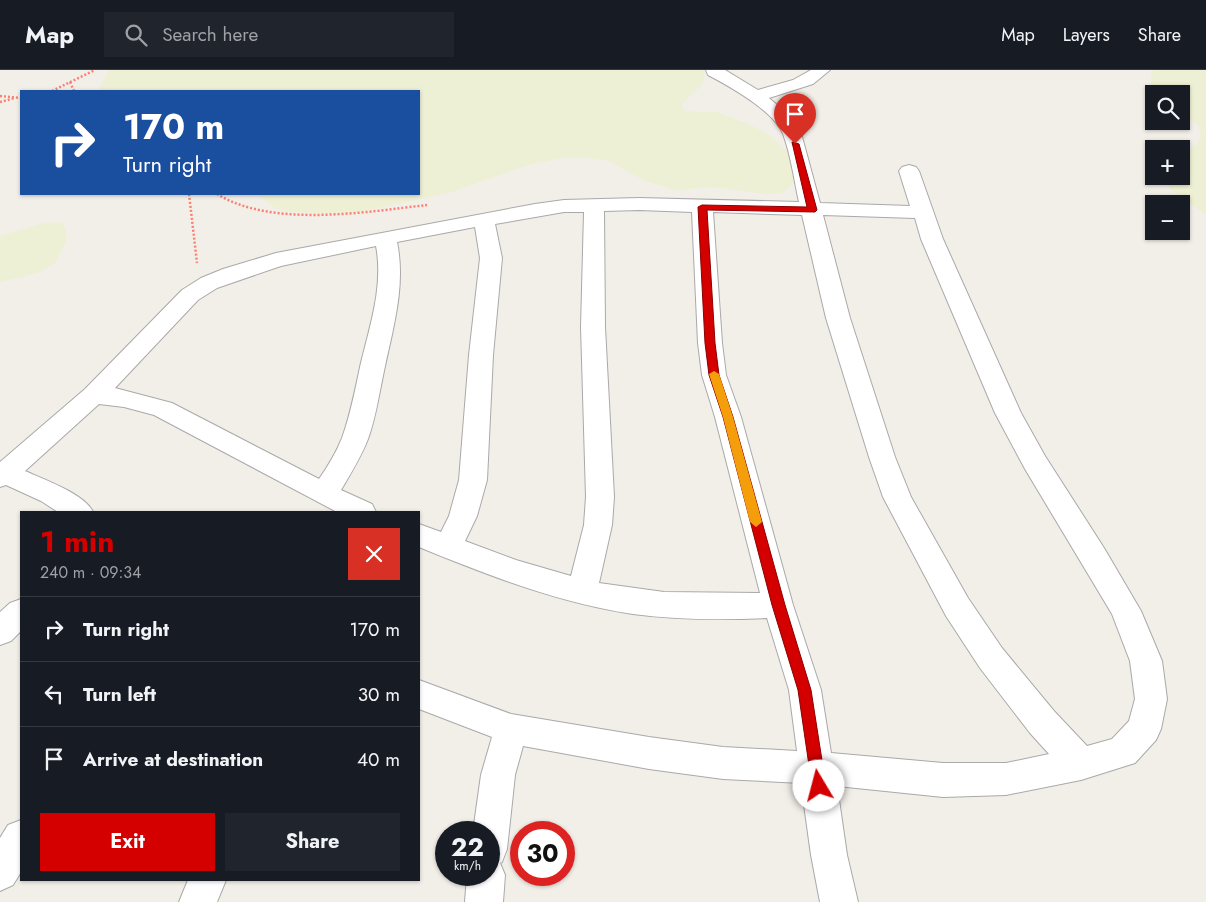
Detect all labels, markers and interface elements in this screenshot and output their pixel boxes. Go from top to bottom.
search box [104,12,454,57]
text: Map [25,17,74,52]
icon: search [122,21,150,49]
text: Search here [162,21,258,48]
text: Map [1001,22,1035,48]
text: Layers [1063,22,1110,48]
text: Share [1138,22,1181,48]
map controls [1145,85,1190,240]
button: search [1145,85,1190,130]
pin [774,93,816,144]
icon: arrive [781,100,809,128]
text: 170 m [123,102,224,152]
icon: right [40,110,105,175]
button: + [1145,140,1190,185]
text: Turn right [123,148,211,180]
button: − [1145,195,1190,240]
text: 1 min [40,520,114,563]
button: close [348,528,400,580]
text: 240 m · 09:34 [40,561,141,584]
icon: right [40,615,68,643]
text: Turn right [83,616,169,643]
text: 170 m [350,616,400,643]
icon: left [40,680,68,708]
text: Turn left [83,681,156,708]
text: 30 m [358,681,400,708]
icon: arrive [40,745,68,773]
text: Arrive at destination [83,746,263,773]
text: 40 m [357,746,400,773]
position arrow [792,759,844,811]
button: Exit [40,813,215,871]
button: Share [225,813,400,871]
speed limit sign: 30 [510,821,575,886]
text: 22 [451,829,484,865]
text: km/h [454,857,481,875]

